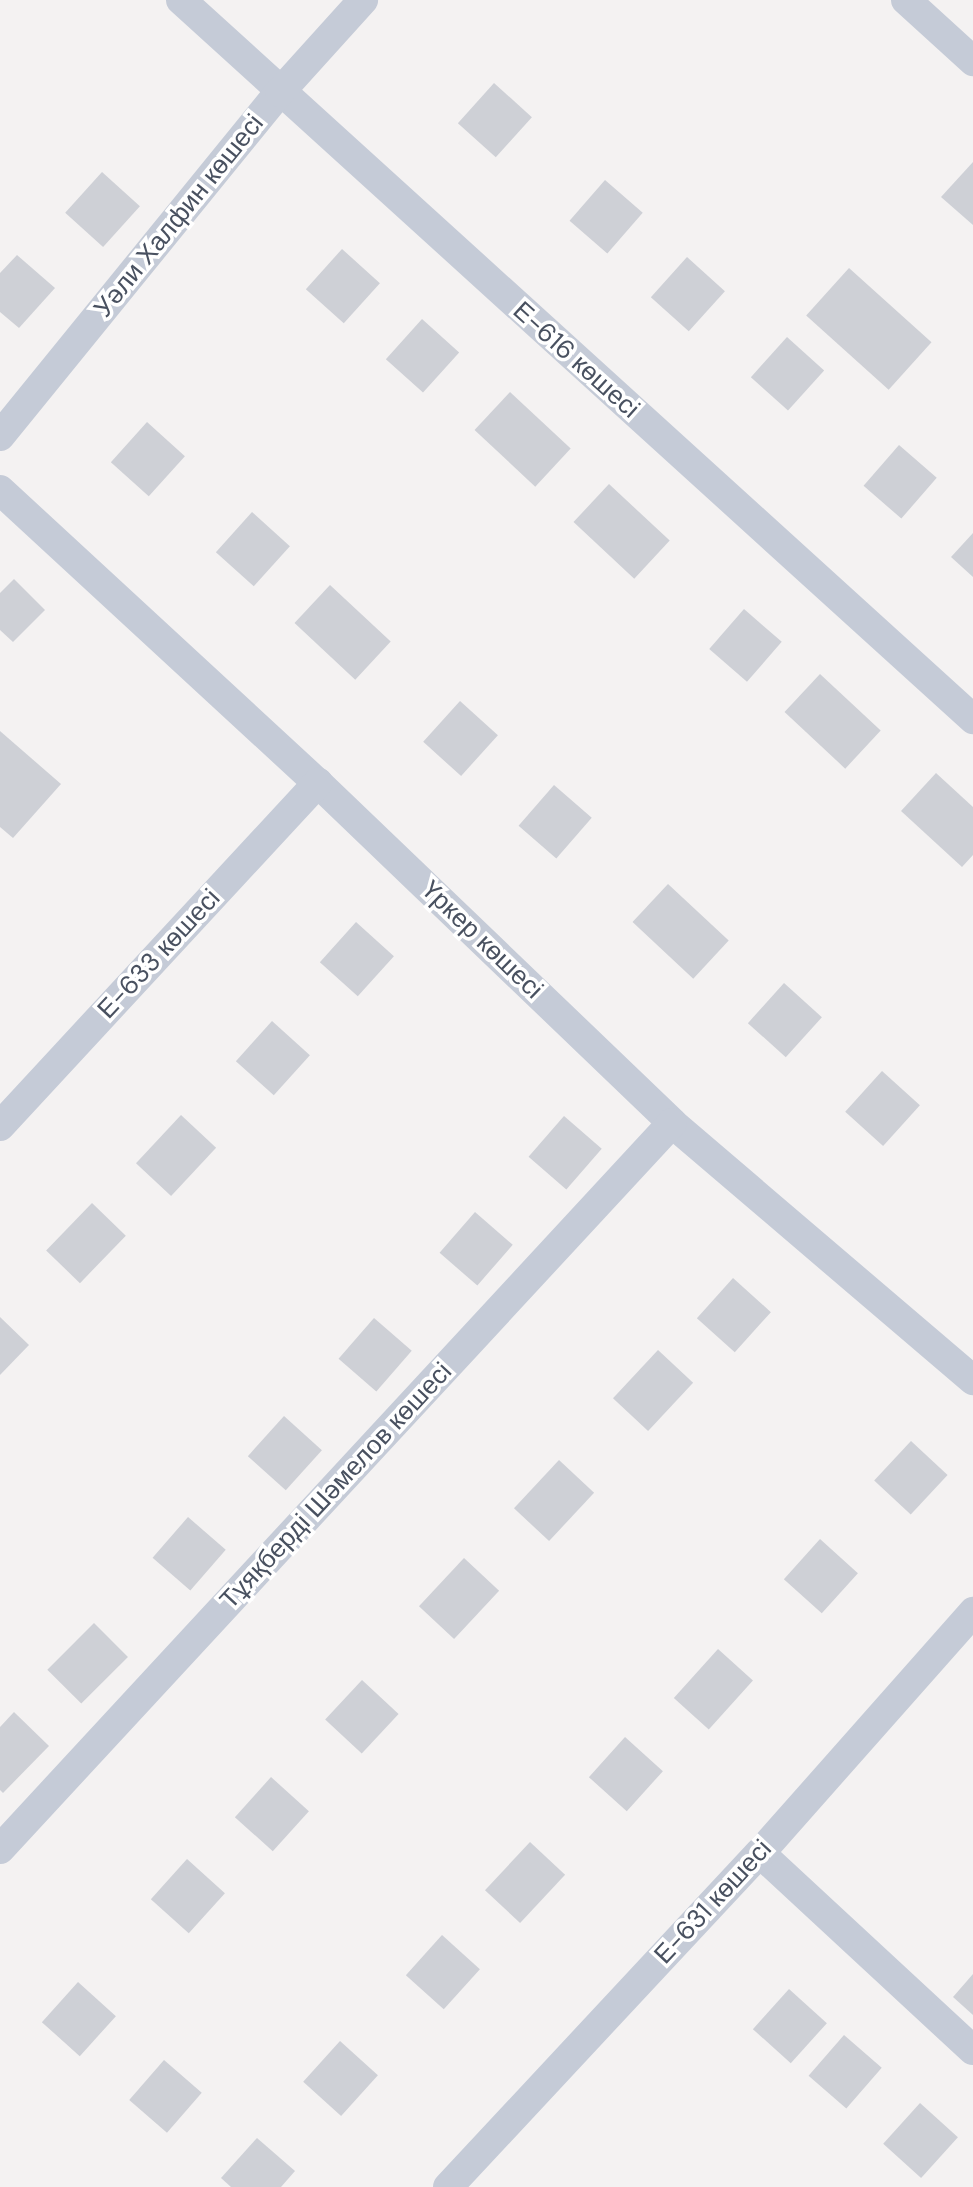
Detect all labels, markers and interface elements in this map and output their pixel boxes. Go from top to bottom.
street label: Уәли Халфин көшесі [88,108,270,324]
street label: Е-616 көшесі [506,295,646,425]
street label: Үркер көшесі [415,874,549,1006]
street label: Е-633 көшесі [91,883,227,1025]
street label: Тұяқберді Шәмелов көшесі [214,1356,458,1616]
street label: Е-631 көшесі [648,1834,778,1970]

